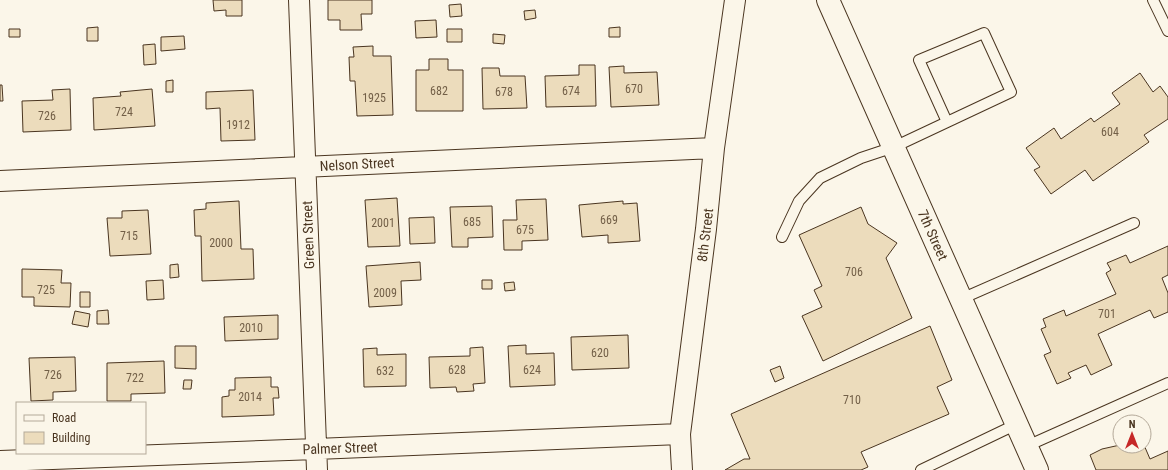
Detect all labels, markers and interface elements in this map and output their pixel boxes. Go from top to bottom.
house number: 670 [625,82,643,96]
house number: 682 [430,84,448,98]
house number: 674 [562,84,580,98]
house number: 678 [495,85,513,99]
house number: 1925 [362,91,386,105]
house number: 724 [115,105,133,119]
house number: 726 [38,109,56,123]
house number: 1912 [226,118,250,132]
house number: 604 [1101,125,1119,139]
street label: Nelson Street [319,154,395,174]
street label: Green Street [299,201,317,269]
street label: 8th Street [694,207,716,263]
street label: 7th Street [915,207,951,263]
house number: 669 [600,213,618,227]
house number: 685 [463,215,481,229]
house number: 2001 [371,216,395,230]
house number: 675 [516,223,534,237]
house number: 715 [120,229,138,243]
house number: 2000 [209,236,233,250]
house number: 706 [845,265,863,279]
house number: 725 [37,283,55,297]
house number: 2009 [373,286,397,300]
house number: 701 [1098,307,1116,321]
house number: 2010 [239,321,263,335]
house number: 620 [591,346,609,360]
house number: 628 [448,363,466,377]
house number: 624 [523,363,541,377]
house number: 632 [376,364,394,378]
house number: 726 [44,368,62,382]
house number: 722 [126,371,144,385]
house number: 2014 [238,390,262,404]
house number: 710 [843,393,861,407]
legend [16,402,146,454]
text: Road [52,411,76,425]
north arrow [1112,414,1152,454]
text: N [1129,418,1136,431]
text: Building [52,431,90,445]
street label: Palmer Street [302,439,378,457]

